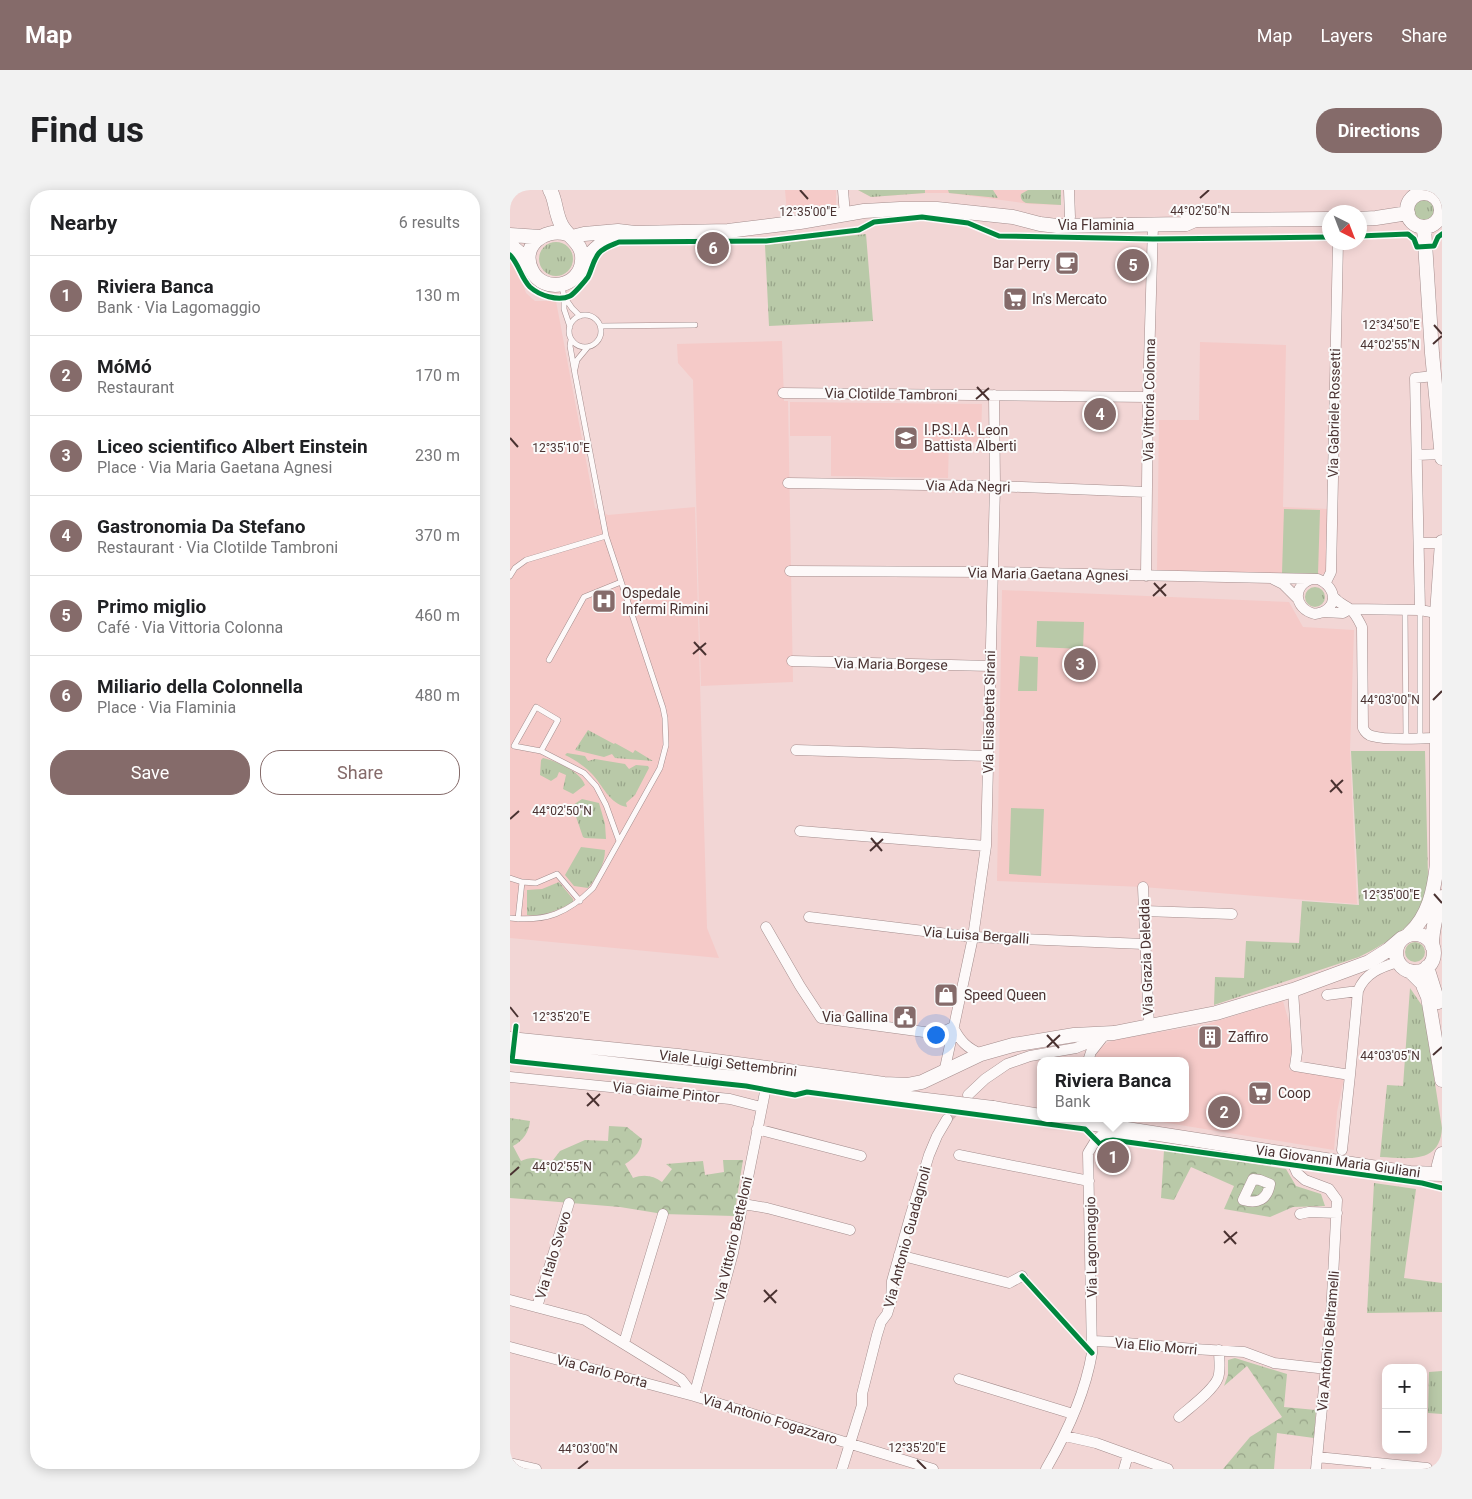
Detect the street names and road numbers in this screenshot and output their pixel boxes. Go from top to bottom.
street label: Via Flaminia [1058,217,1134,233]
street label: Via Vittoria Colonna [1140,338,1158,462]
street label: Via Gabriele Rossetti [1325,348,1343,478]
street label: Via Clotilde Tambroni [824,385,958,403]
street label: Via Ada Negri [925,477,1011,495]
street label: Via Maria Gaetana Agnesi [967,565,1129,583]
street label: Via Elisabetta Sirani [980,650,998,774]
street label: Via Maria Borgese [834,655,948,673]
street label: Via Grazia Deledda [1136,898,1156,1016]
street label: Via Luisa Bergalli [922,923,1030,947]
street label: Viale Luigi Settembrini [658,1047,798,1079]
street label: Via Giaime Pintor [612,1078,721,1106]
street label: Via Giovanni Maria Giuliani [1255,1142,1421,1180]
street label: Via Antonio Guadagnoli [880,1164,934,1310]
street label: Via Vittorio Betteloni [711,1175,755,1303]
street label: Via Lagomaggio [1082,1196,1100,1298]
street label: Via Italo Svevo [532,1209,574,1301]
street label: Via Antonio Beltramelli [1314,1270,1342,1412]
street label: Via Elio Morri [1114,1334,1198,1358]
street label: Via Carlo Porta [555,1351,649,1391]
street label: Via Antonio Fogazzaro [701,1391,840,1447]

